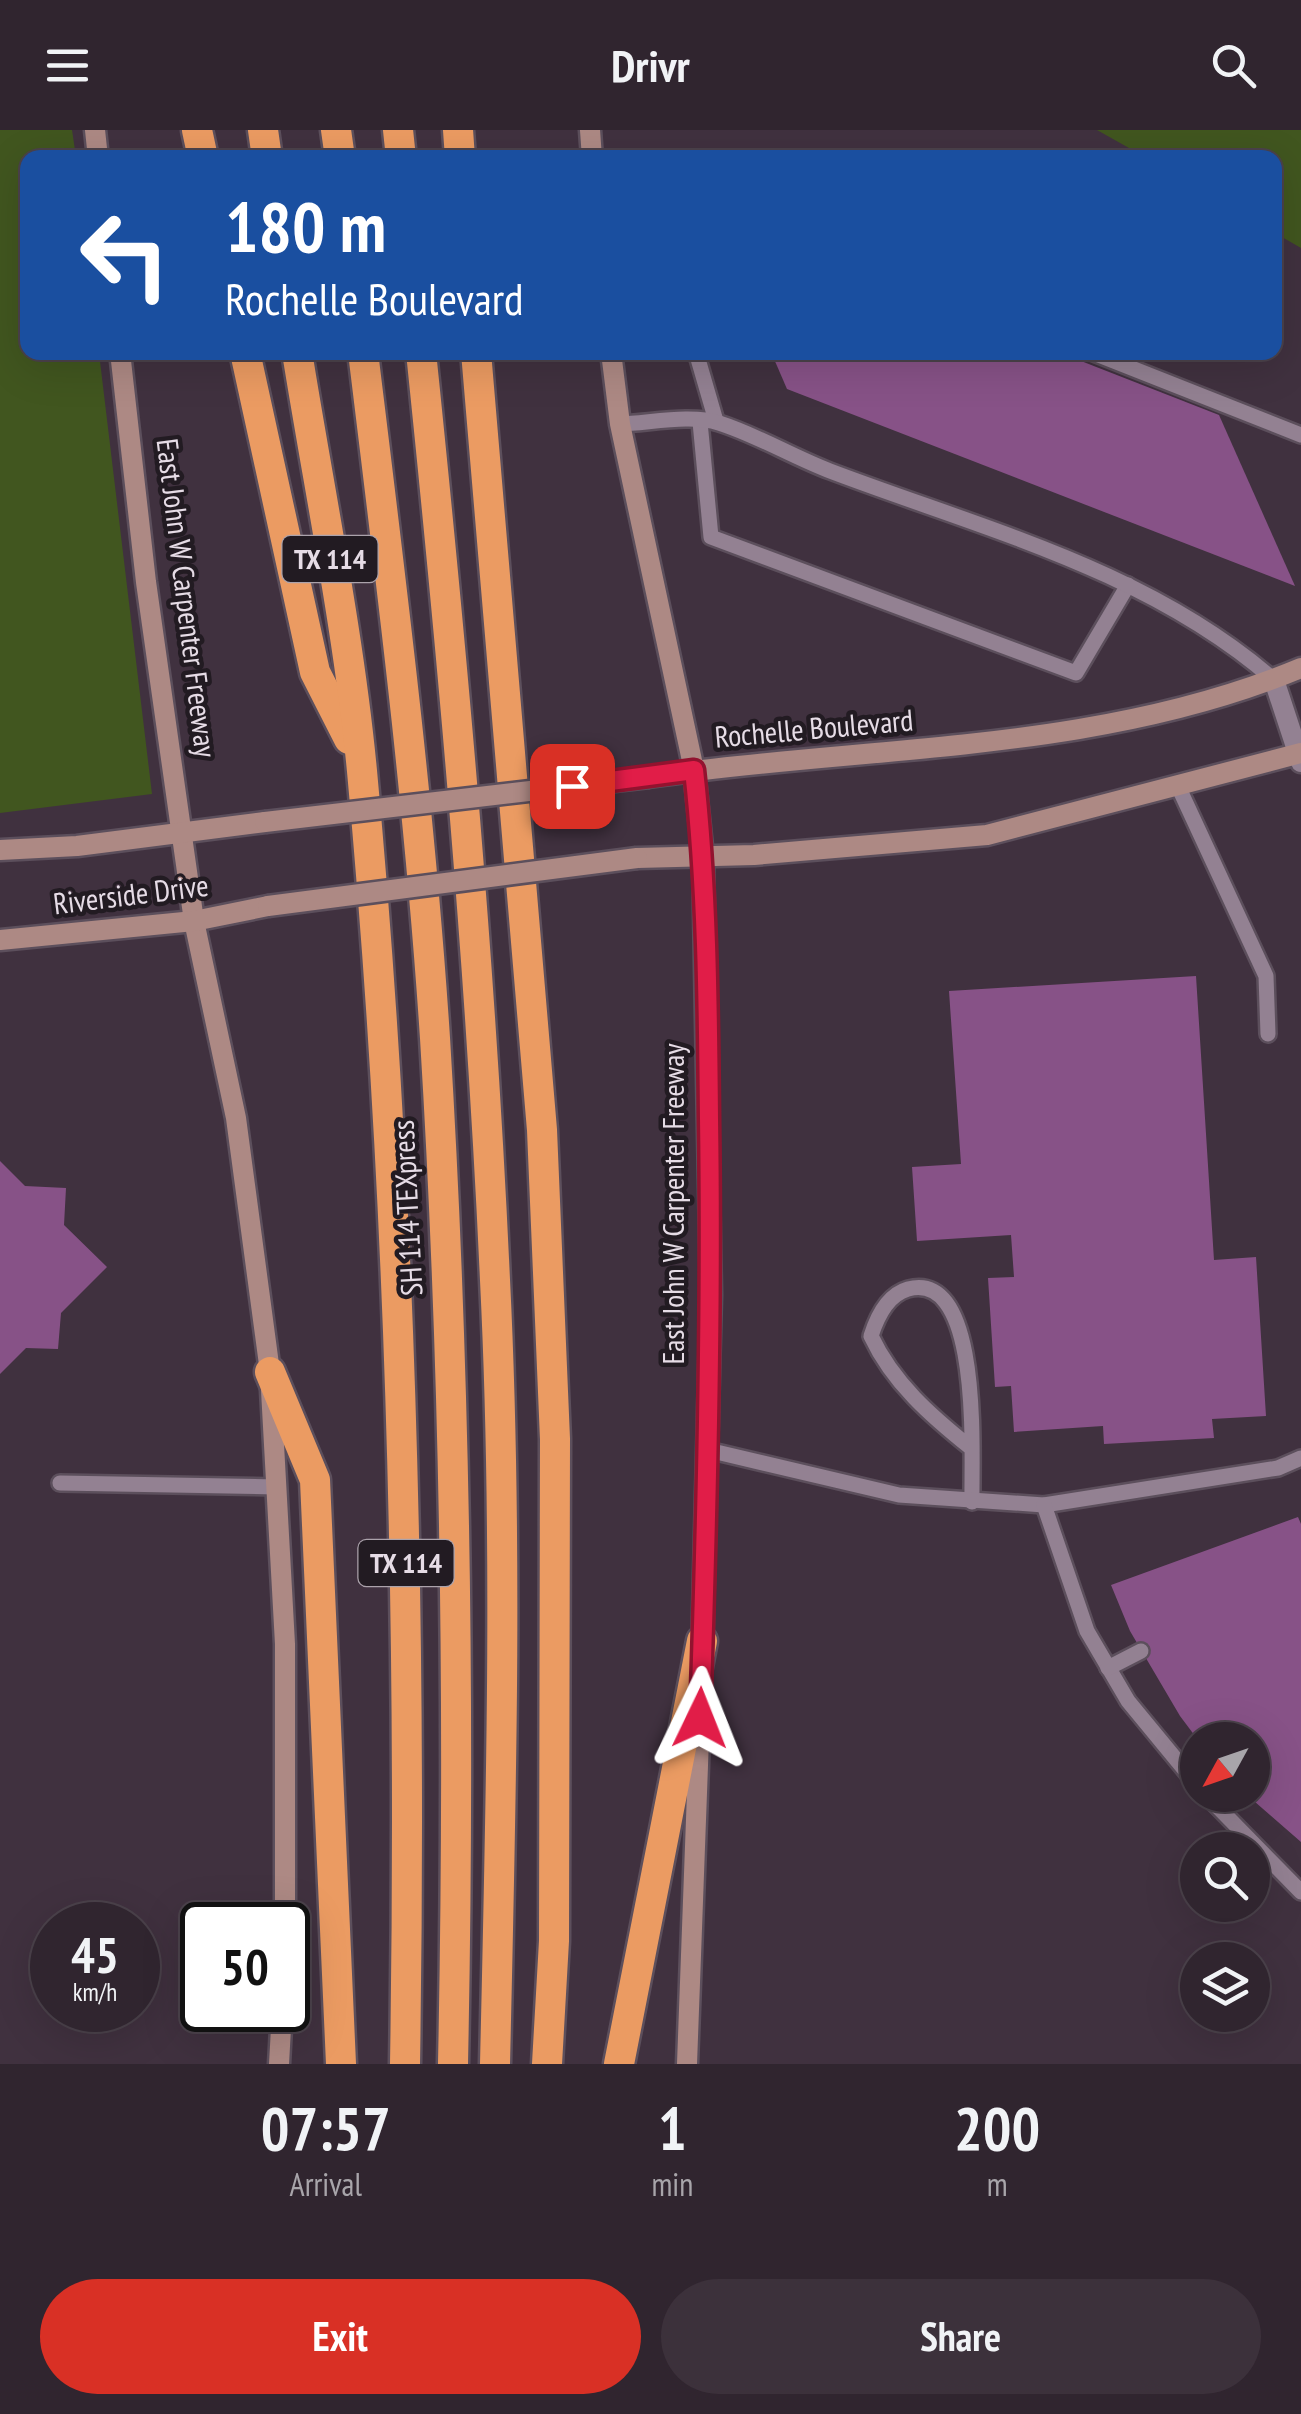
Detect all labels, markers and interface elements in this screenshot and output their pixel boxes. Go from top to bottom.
text: Drivr [611,36,690,94]
icon: menu [40,38,95,93]
icon: search [1206,38,1261,93]
text: 180 m [225,181,386,271]
icon: left [60,190,190,320]
text: Rochelle Boulevard [225,269,524,327]
street label: East John W Carpenter Freeway [149,436,226,760]
road number: TX 114 [282,536,378,582]
street label: Rochelle Boulevard [713,699,915,756]
pin [530,744,615,829]
icon: arrive [545,759,600,814]
street label: Riverside Drive [51,865,211,922]
street label: East John W Carpenter Freeway [653,1043,692,1365]
street label: SH 114 TEXpress [382,1119,431,1297]
road number: TX 114 [358,1540,454,1586]
position arrow [648,1666,752,1770]
north arrow [1180,1722,1270,1812]
map controls [1180,1722,1270,2032]
button: search [1180,1832,1270,1922]
speed limit sign: 50 [180,1902,310,2032]
text: 45 [71,1922,119,1987]
button: layers [1180,1942,1270,2032]
text: km/h [73,1976,117,2008]
text: 07:57 [261,2089,391,2167]
text: 1 [658,2089,687,2167]
text: 200 [954,2089,1040,2167]
text: Arrival [290,2163,362,2205]
text: min [651,2163,693,2205]
text: m [987,2163,1008,2205]
button: Exit [40,2279,641,2394]
button: Share [661,2279,1261,2394]

